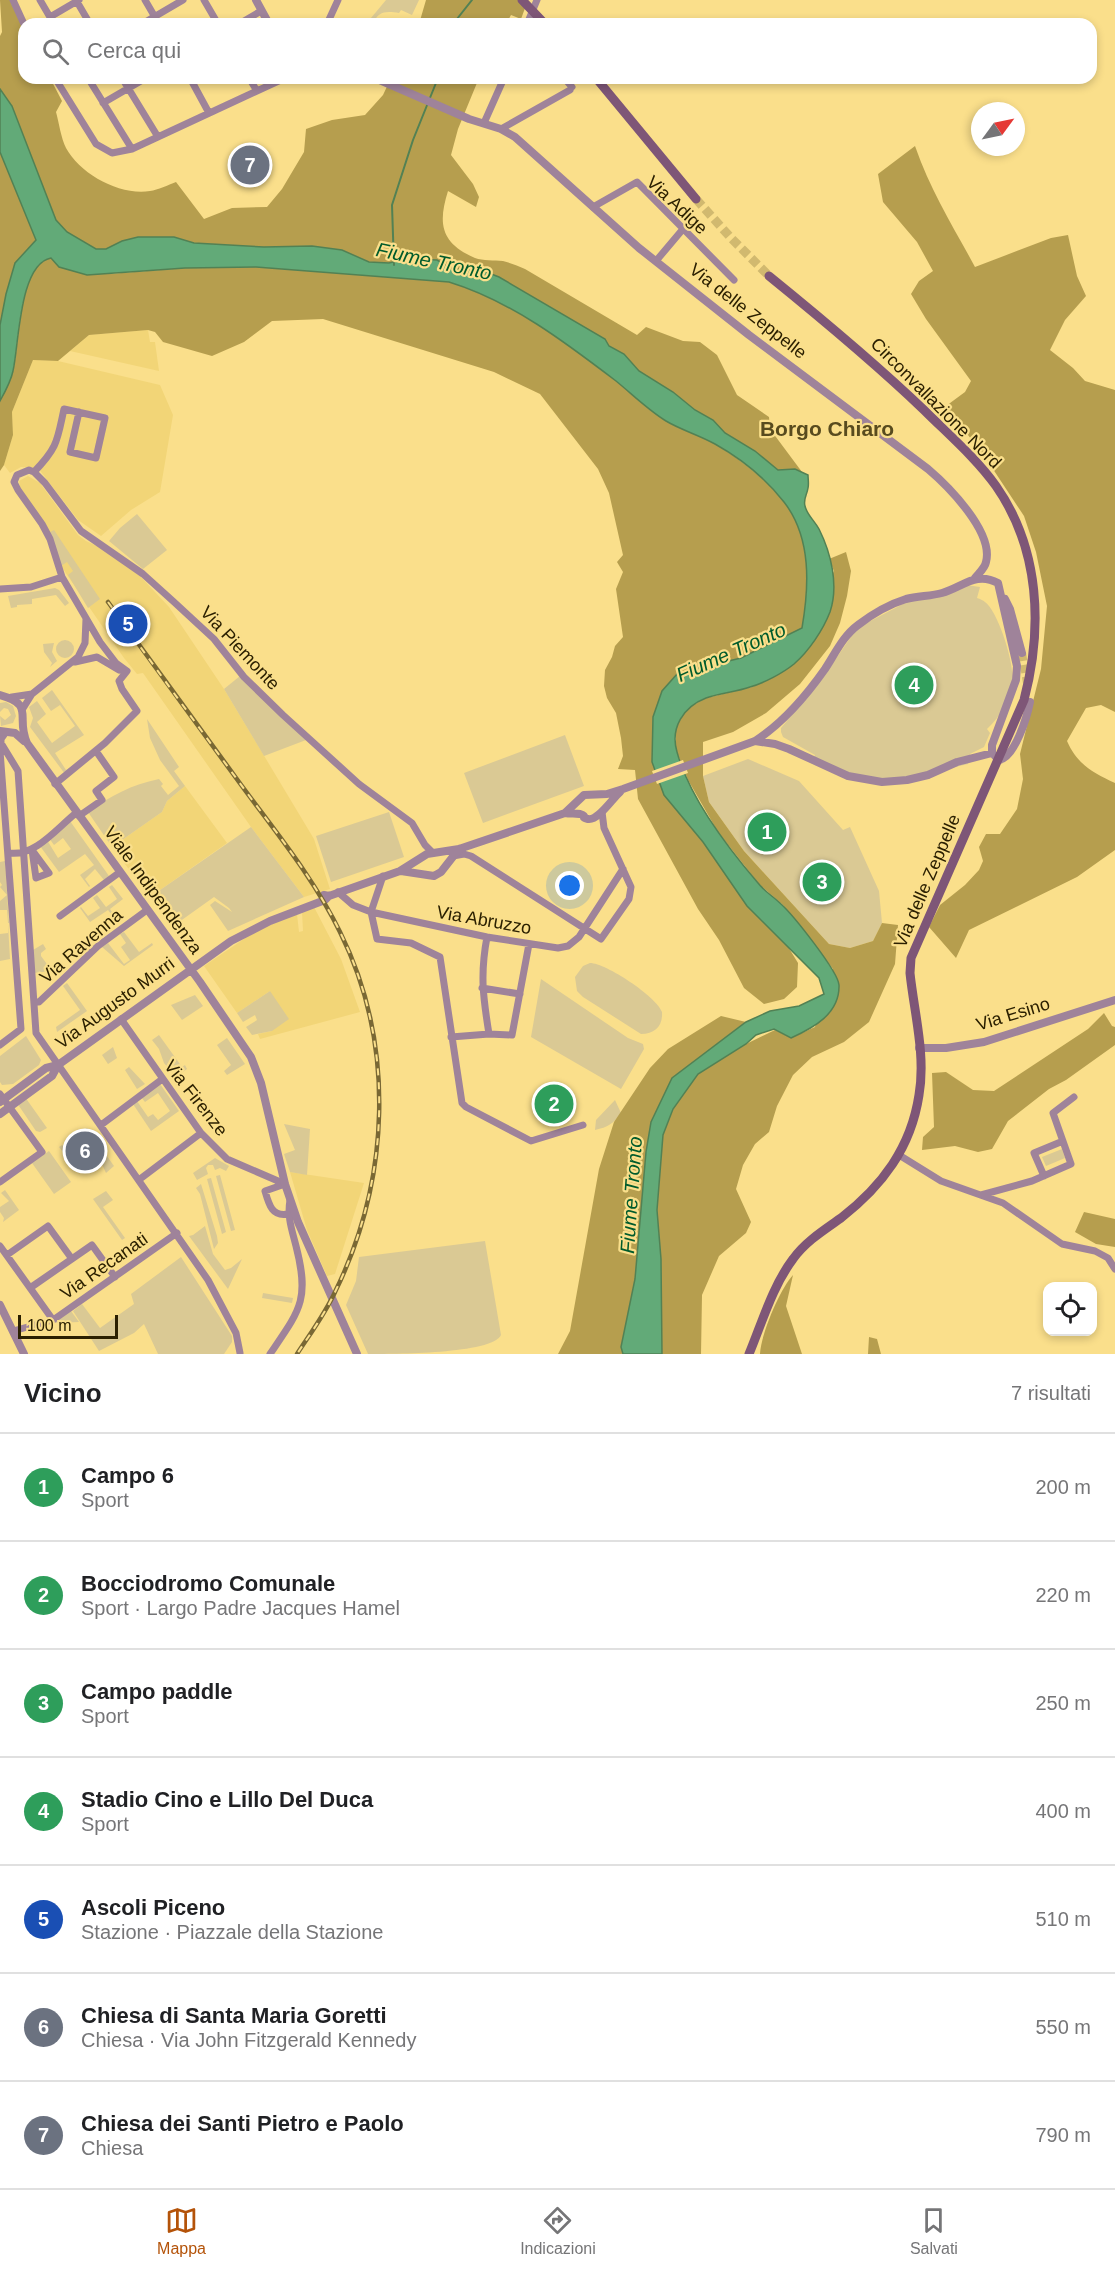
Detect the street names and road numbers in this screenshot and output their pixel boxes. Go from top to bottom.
street label: Via Adige [642,172,712,238]
street label: Via delle Zeppelle [686,259,810,363]
street label: Circonvallazione Nord [867,334,1005,472]
street label: Via Piemonte [196,602,284,694]
street label: Via delle Zeppelle [890,811,964,951]
street label: Viale Indipendenza [100,822,207,958]
street label: Via Abruzzo [435,902,533,938]
street label: Via Ravenna [36,904,127,987]
street label: Via Augusto Murri [52,953,178,1053]
street label: Via Esino [974,993,1052,1035]
street label: Via Firenze [160,1056,232,1140]
street label: Via Recanati [57,1229,151,1303]

